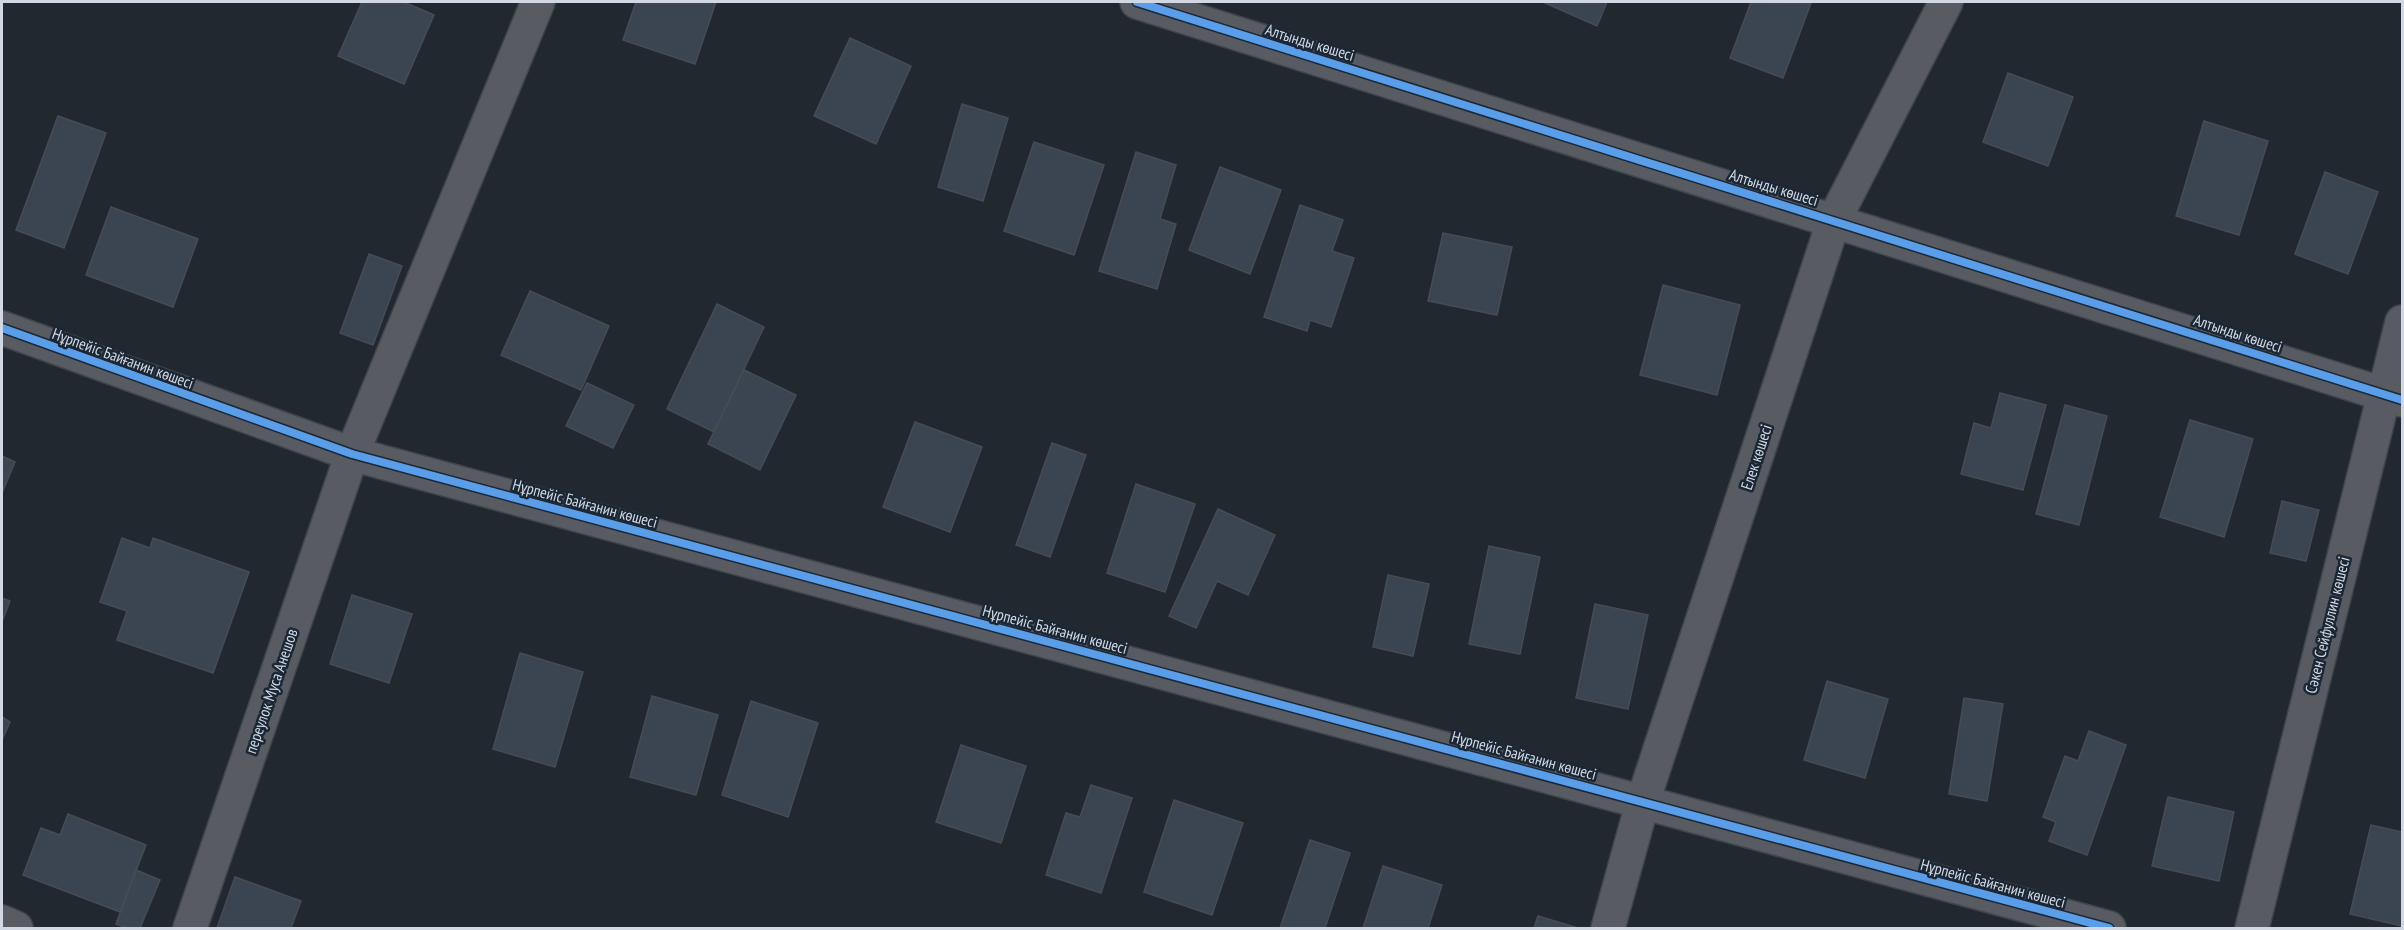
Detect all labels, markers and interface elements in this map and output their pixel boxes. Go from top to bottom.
street label: Алтынды көшесі [1263,19,1357,65]
street label: Алтынды көшесі [1727,164,1821,210]
street label: Алтынды көшесі [2191,309,2285,357]
street label: Нұрпейіс Байғанин көшесі [50,323,196,393]
street label: Елек көшесі [1736,422,1776,492]
street label: Нұрпейіс Байғанин көшесі [510,474,660,532]
street label: Сәкен Сейфуллин көшесі [2300,554,2354,696]
street label: Нұрпейіс Байғанин көшесі [980,600,1130,658]
street label: переулок Муса Анешов [240,626,302,756]
street label: Нұрпейіс Байғанин көшесі [1449,726,1599,784]
street label: Нұрпейіс Байғанин көшесі [1918,854,2068,912]

